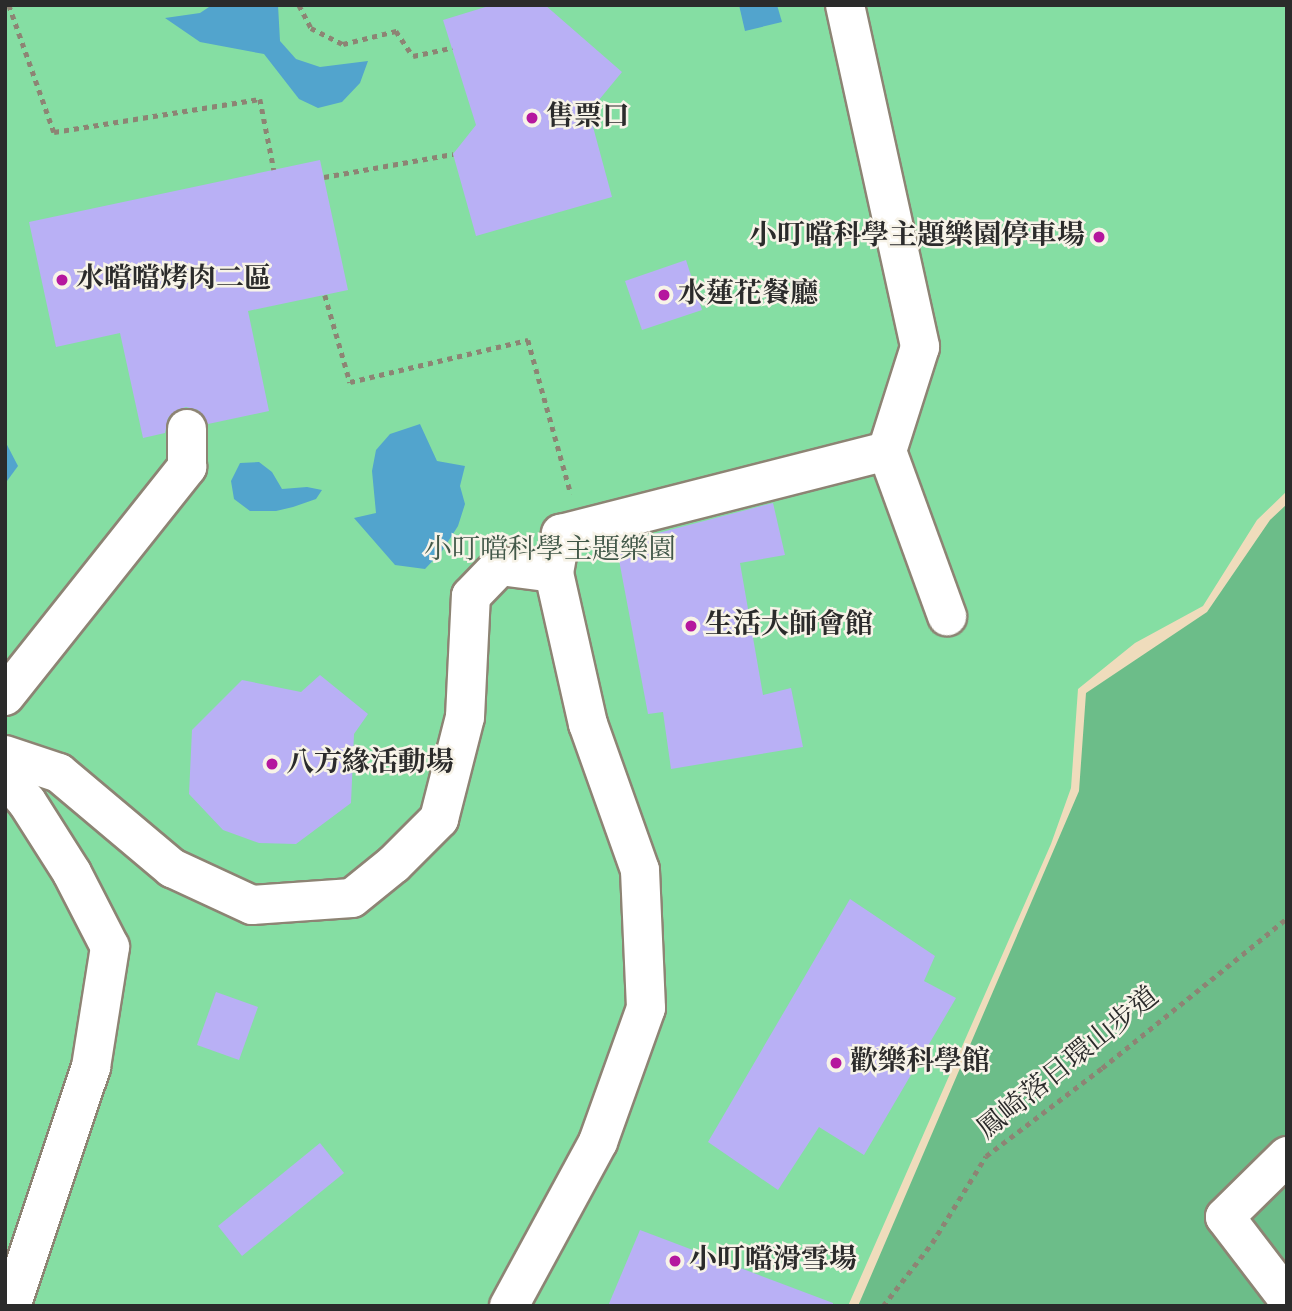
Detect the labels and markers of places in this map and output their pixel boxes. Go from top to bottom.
place label: 售票口 [546,101,630,135]
marker: 售票口 [524,110,540,126]
place label: 小叮噹科學主題樂園停車場 [749,220,1085,254]
marker: 小叮噹科學主題樂園停車場 [1091,229,1107,245]
place label: 水噹噹烤肉二區 [76,263,272,297]
marker: 水噹噹烤肉二區 [54,272,70,288]
place label: 水蓮花餐廳 [678,278,818,312]
marker: 水蓮花餐廳 [656,287,672,303]
place label: 生活大師會館 [705,609,873,643]
marker: 生活大師會館 [683,618,699,634]
place label: 八方緣活動場 [286,747,454,781]
marker: 八方緣活動場 [264,756,280,772]
place label: 歡樂科學館 [850,1046,990,1080]
marker: 歡樂科學館 [828,1055,844,1071]
place label: 小叮噹滑雪場 [689,1244,857,1278]
marker: 小叮噹滑雪場 [667,1253,683,1269]

